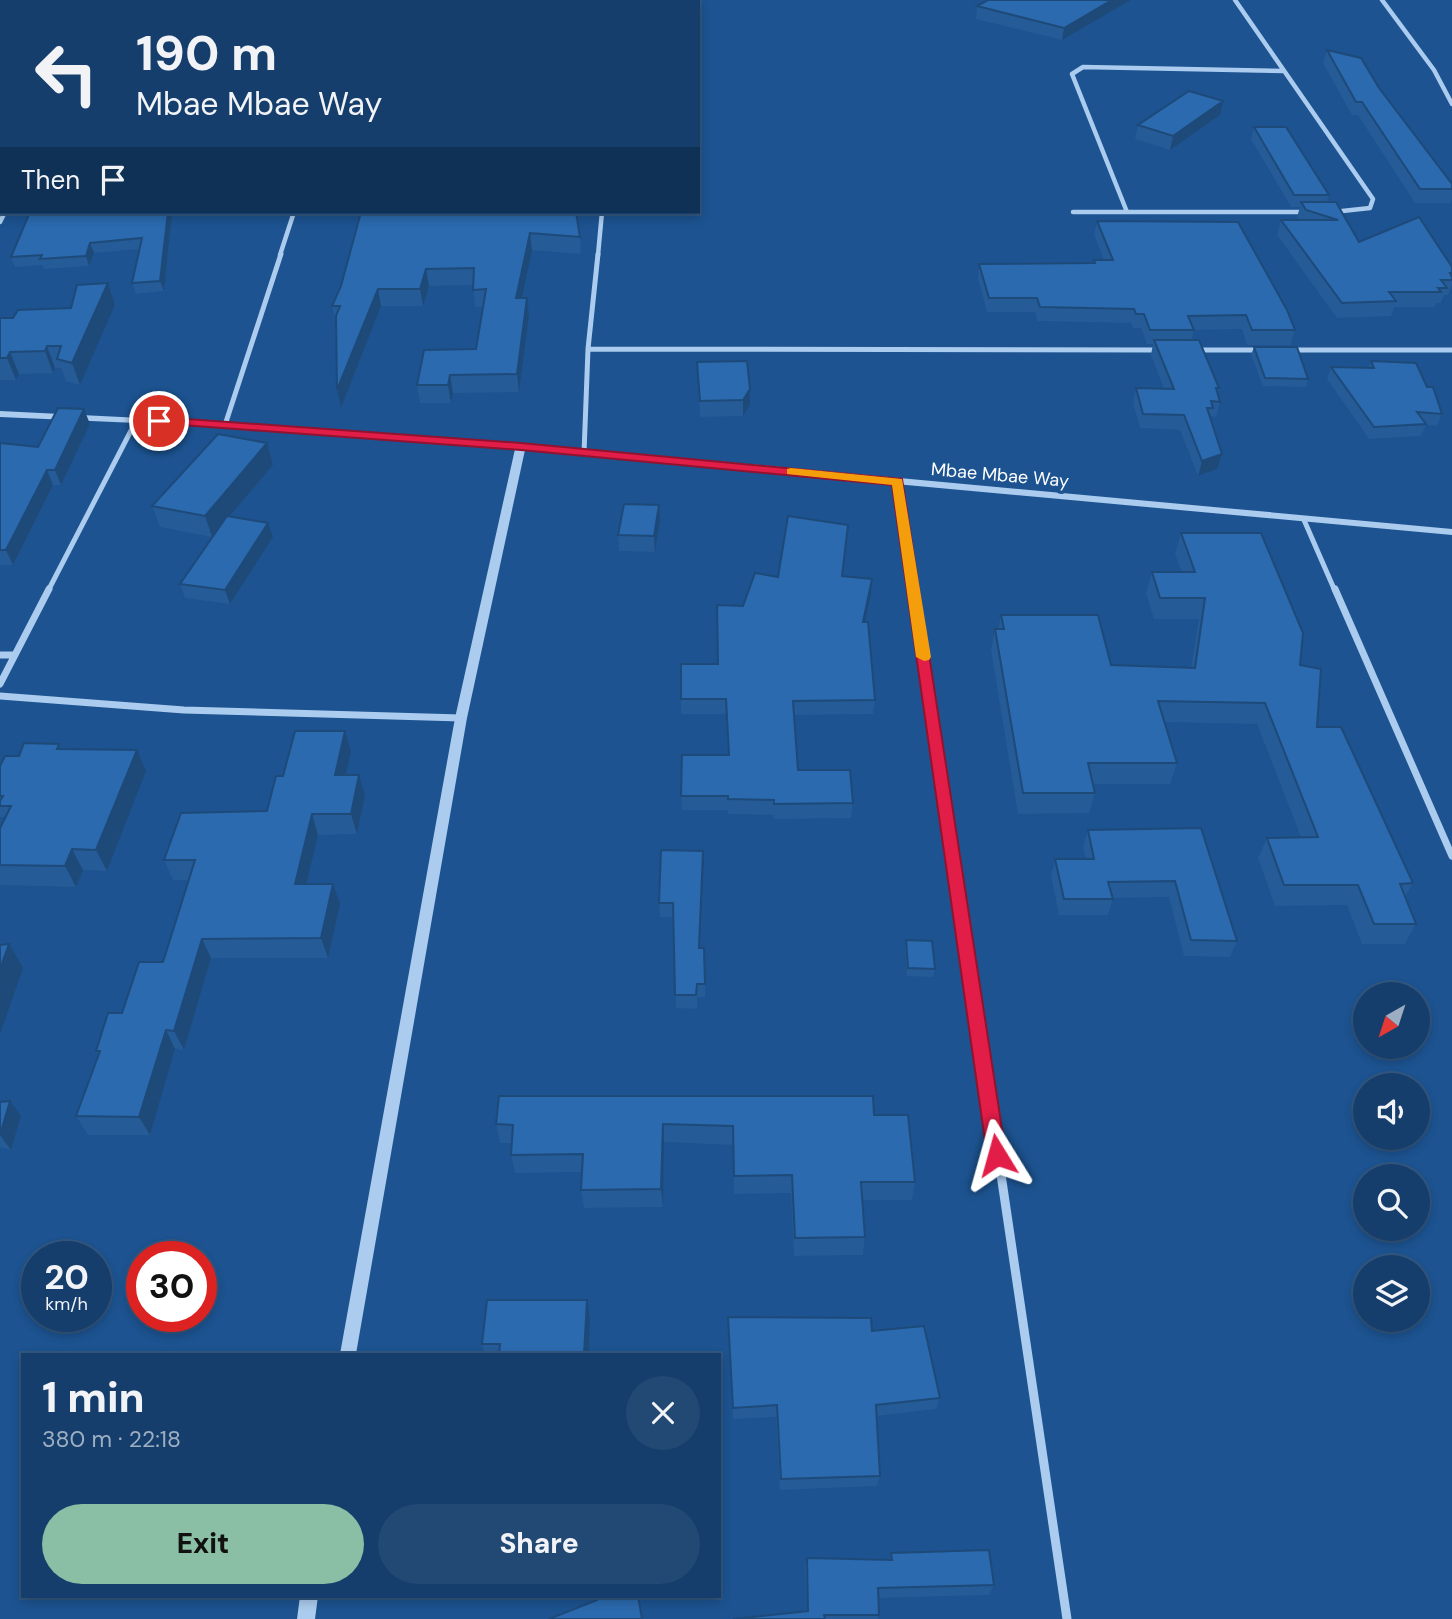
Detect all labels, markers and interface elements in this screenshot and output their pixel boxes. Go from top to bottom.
text: 190 m [136,21,277,85]
icon: left [21,28,112,119]
text: Mbae Mbae Way [136,83,382,125]
icon: arrive [94,161,132,199]
text: Then [21,163,80,197]
pin [129,391,189,451]
icon: arrive [140,402,178,440]
street label: Mbae Mbae Way [930,457,1070,493]
north arrow [1353,982,1430,1059]
map controls [1353,982,1430,1332]
button: sound [1353,1073,1430,1150]
position arrow [960,1118,1034,1192]
button: search [1353,1164,1430,1241]
speed limit sign: 30 [126,1241,217,1332]
text: 20 [44,1254,89,1300]
button: layers [1353,1255,1430,1332]
text: km/h [45,1292,88,1316]
text: 1 min [42,1370,145,1425]
button: close [626,1376,700,1450]
text: 380 m · 22:18 [42,1424,181,1454]
button: Exit [42,1504,364,1584]
button: Share [378,1504,700,1584]

